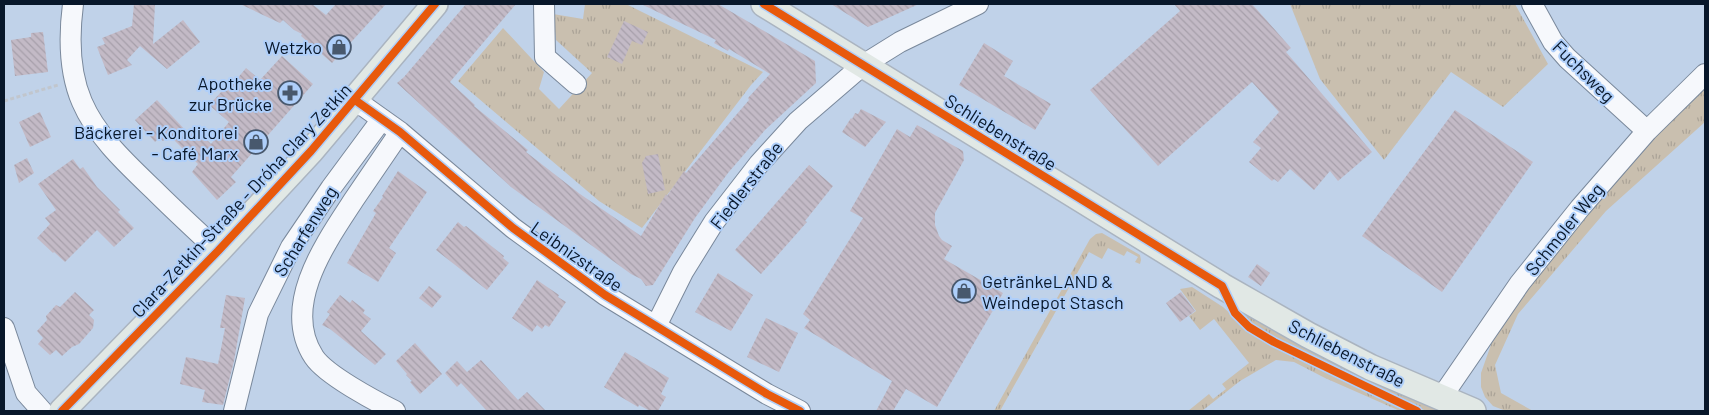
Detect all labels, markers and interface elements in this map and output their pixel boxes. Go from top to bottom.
shop icon: Wetzko [326,34,352,60]
street label: Fuchsweg [1548,35,1620,107]
place label: Wetzko [265,36,322,58]
place label: Apotheke zur Brücke [189,72,272,115]
street label: Clara-Zetkin-Straße - Dróha Clary Zetkin [127,78,355,322]
pharmacy icon: Apotheke zur Brücke [277,80,303,106]
street label: Schliebenstraße [941,89,1061,175]
place label: Bäckerei - Konditorei - Café Marx [74,121,238,164]
shop icon: Bäckerei - Konditorei - Café Marx [243,129,269,155]
street label: Fiedlerstraße [705,137,787,233]
street label: Schmoler Weg [1520,178,1608,280]
street label: Scharfenweg [269,182,341,280]
street label: Leibnizstraße [527,216,627,296]
place label: GetränkeLAND & Weindepot Stasch [982,270,1124,313]
shop icon: GetränkeLAND & Weindepot Stasch [951,278,977,304]
street label: Schliebenstraße [1285,314,1409,392]

